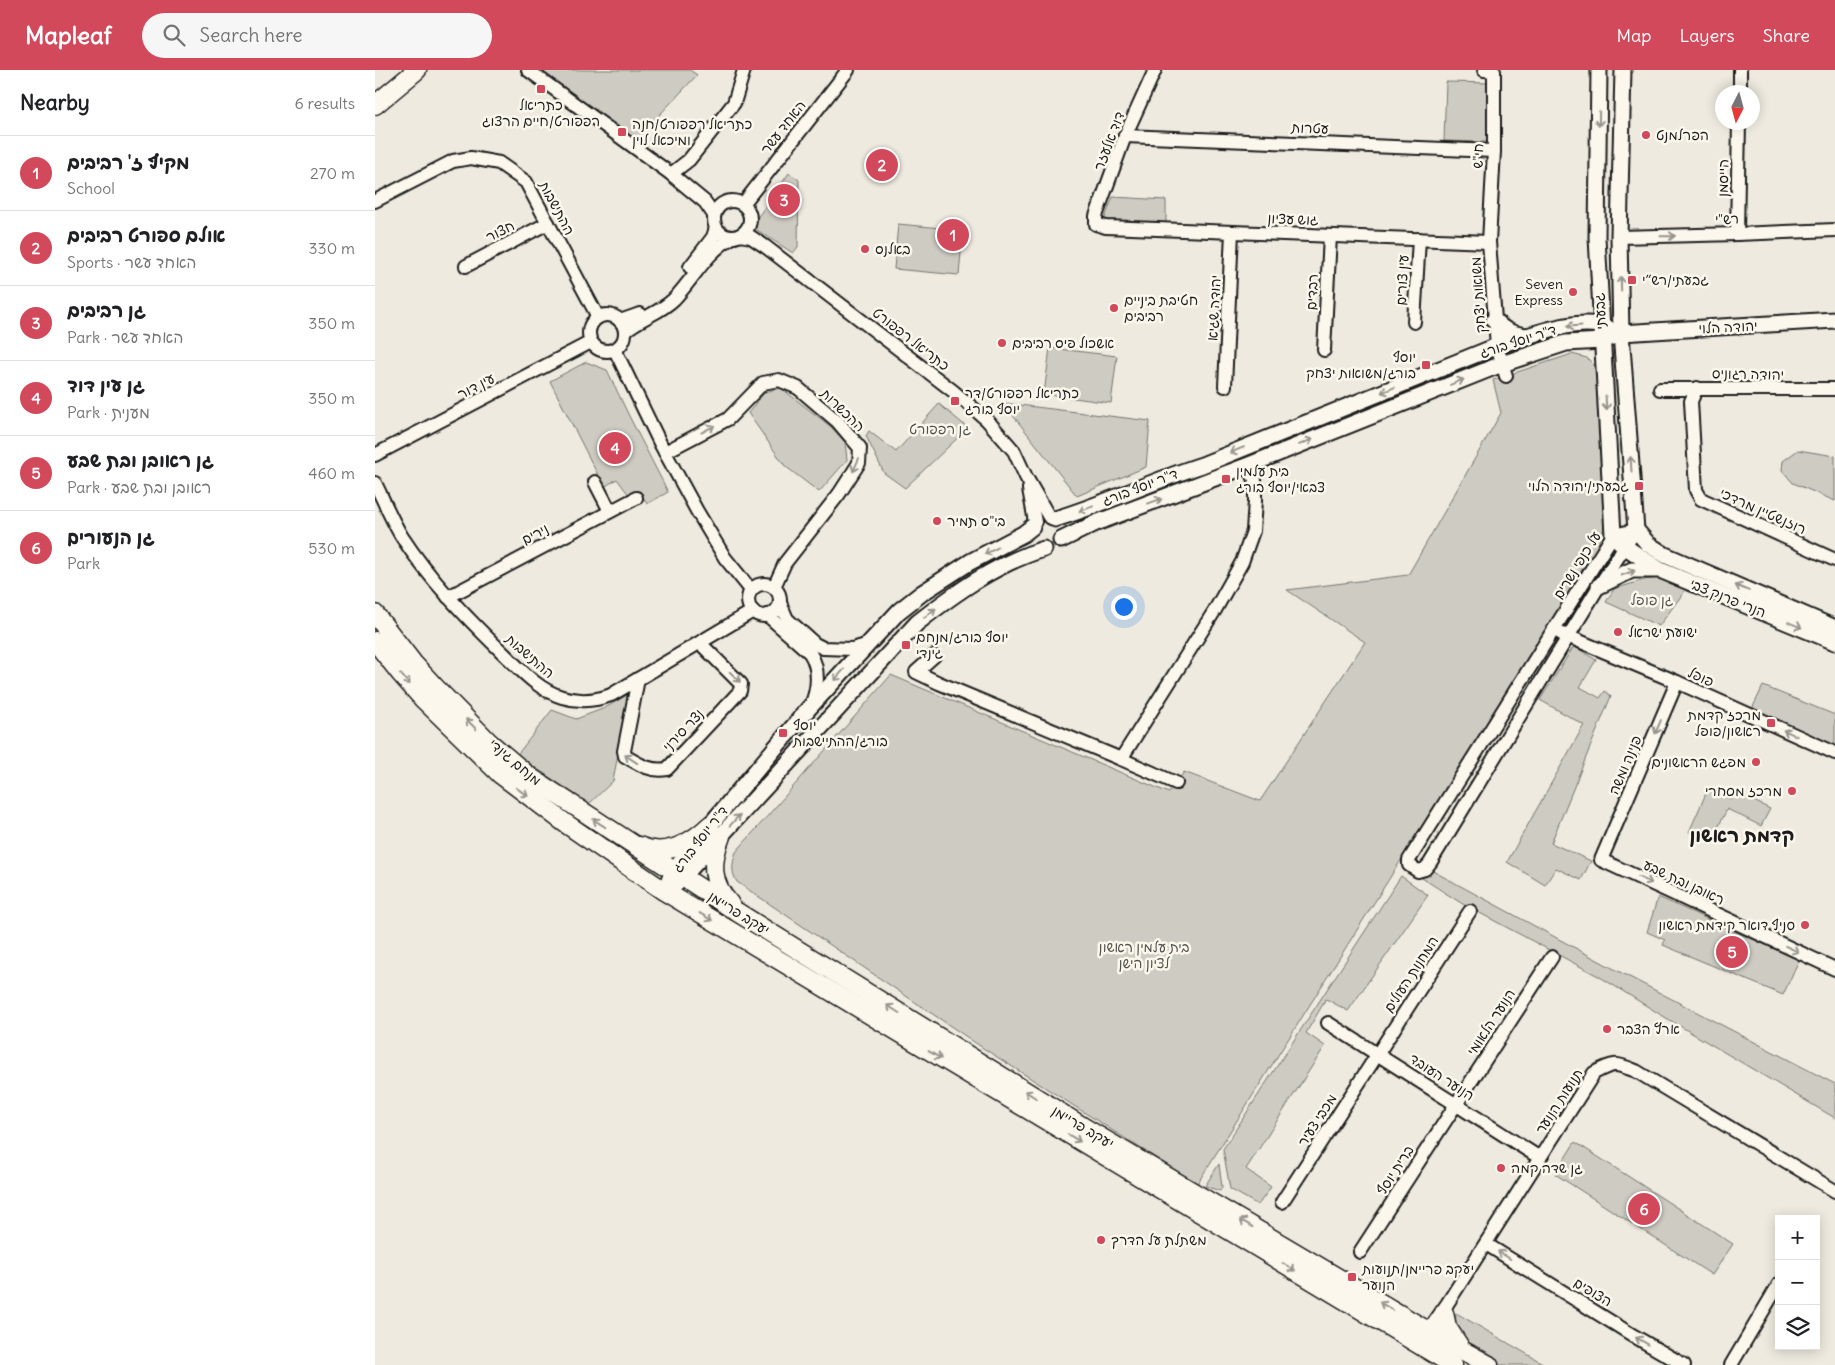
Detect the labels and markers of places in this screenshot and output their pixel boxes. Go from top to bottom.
marker: כתריאל רפפורט/חיים הרצוג [535,83,547,95]
place label: כתריאל רפפורט/חיים הרצוג [482,96,600,130]
place label: כתריאל רפפורט/חנה ומיכאל לוין [632,115,753,149]
marker: כתריאל רפפורט/חנה ומיכאל לוין [616,126,628,138]
place label: הפרלמנט [1656,126,1709,144]
marker: הפרלמנט [1640,129,1652,141]
pin: 2 [866,146,898,184]
pin: 3 [768,181,800,219]
pin: 1 [937,216,969,254]
place label: באלנס [875,240,911,258]
marker: באלנס [859,243,871,255]
place label: גבעתי/רש״י [1642,271,1709,289]
marker: גבעתי/רש״י [1626,274,1638,286]
place label: Seven Express [1514,275,1563,309]
marker: Seven Express [1567,286,1579,298]
place label: חטיבת ביניים רביבים [1124,291,1198,325]
marker: חטיבת ביניים רביבים [1108,302,1120,314]
place label: אשכול פיס רביבים [1012,334,1114,352]
marker: אשכול פיס רביבים [996,337,1008,349]
place label: יוסף בורג/משואות יצחק [1306,348,1416,382]
marker: יוסף בורג/משואות יצחק [1420,359,1432,371]
place label: כתריאל רפפורט/דר יוסף בורג [965,384,1079,418]
marker: כתריאל רפפורט/דר יוסף בורג [949,395,961,407]
pin: 4 [599,429,631,467]
place label: בית עלמין צבאי/יוסף בורג [1236,462,1325,496]
marker: בית עלמין צבאי/יוסף בורג [1220,473,1232,485]
place label: גבעתי/יהודה הלוי [1528,477,1629,495]
marker: גבעתי/יהודה הלוי [1633,480,1645,492]
place label: בי"ס תמיר [947,512,1005,530]
marker: בי"ס תמיר [931,515,943,527]
place label: ישועת ישראל [1628,623,1697,641]
marker: ישועת ישראל [1612,626,1624,638]
place label: יוסף בורג/מנחם גינדי [916,628,1008,662]
marker: יוסף בורג/מנחם גינדי [900,639,912,651]
place label: מרכז קדמת ראשון/פופל [1687,706,1761,740]
place label: יוסף בורג/ההתיישבות [792,716,888,750]
marker: מרכז קדמת ראשון/פופל [1765,717,1777,729]
marker: יוסף בורג/ההתיישבות [777,727,789,739]
place label: מפגש הראשונים [1651,753,1746,771]
marker: מפגש הראשונים [1750,756,1762,768]
place label: מרכז מסחרי [1705,782,1782,800]
marker: מרכז מסחרי [1786,785,1798,797]
place label: סניף דואר קידמת ראשון [1658,916,1795,934]
marker: סניף דואר קידמת ראשון [1799,919,1811,931]
pin: 5 [1716,933,1748,971]
place label: ארץ הצבר [1617,1020,1680,1038]
marker: ארץ הצבר [1601,1023,1613,1035]
place label: גן שדה קמה [1511,1159,1583,1177]
marker: גן שדה קמה [1495,1162,1507,1174]
pin: 6 [1628,1190,1660,1228]
place label: משתלת על הדרך [1111,1231,1207,1249]
marker: משתלת על הדרך [1095,1234,1107,1246]
place label: יעקב פריימן/תנועות הנוער [1361,1260,1474,1294]
marker: יעקב פריימן/תנועות הנוער [1346,1271,1358,1283]

